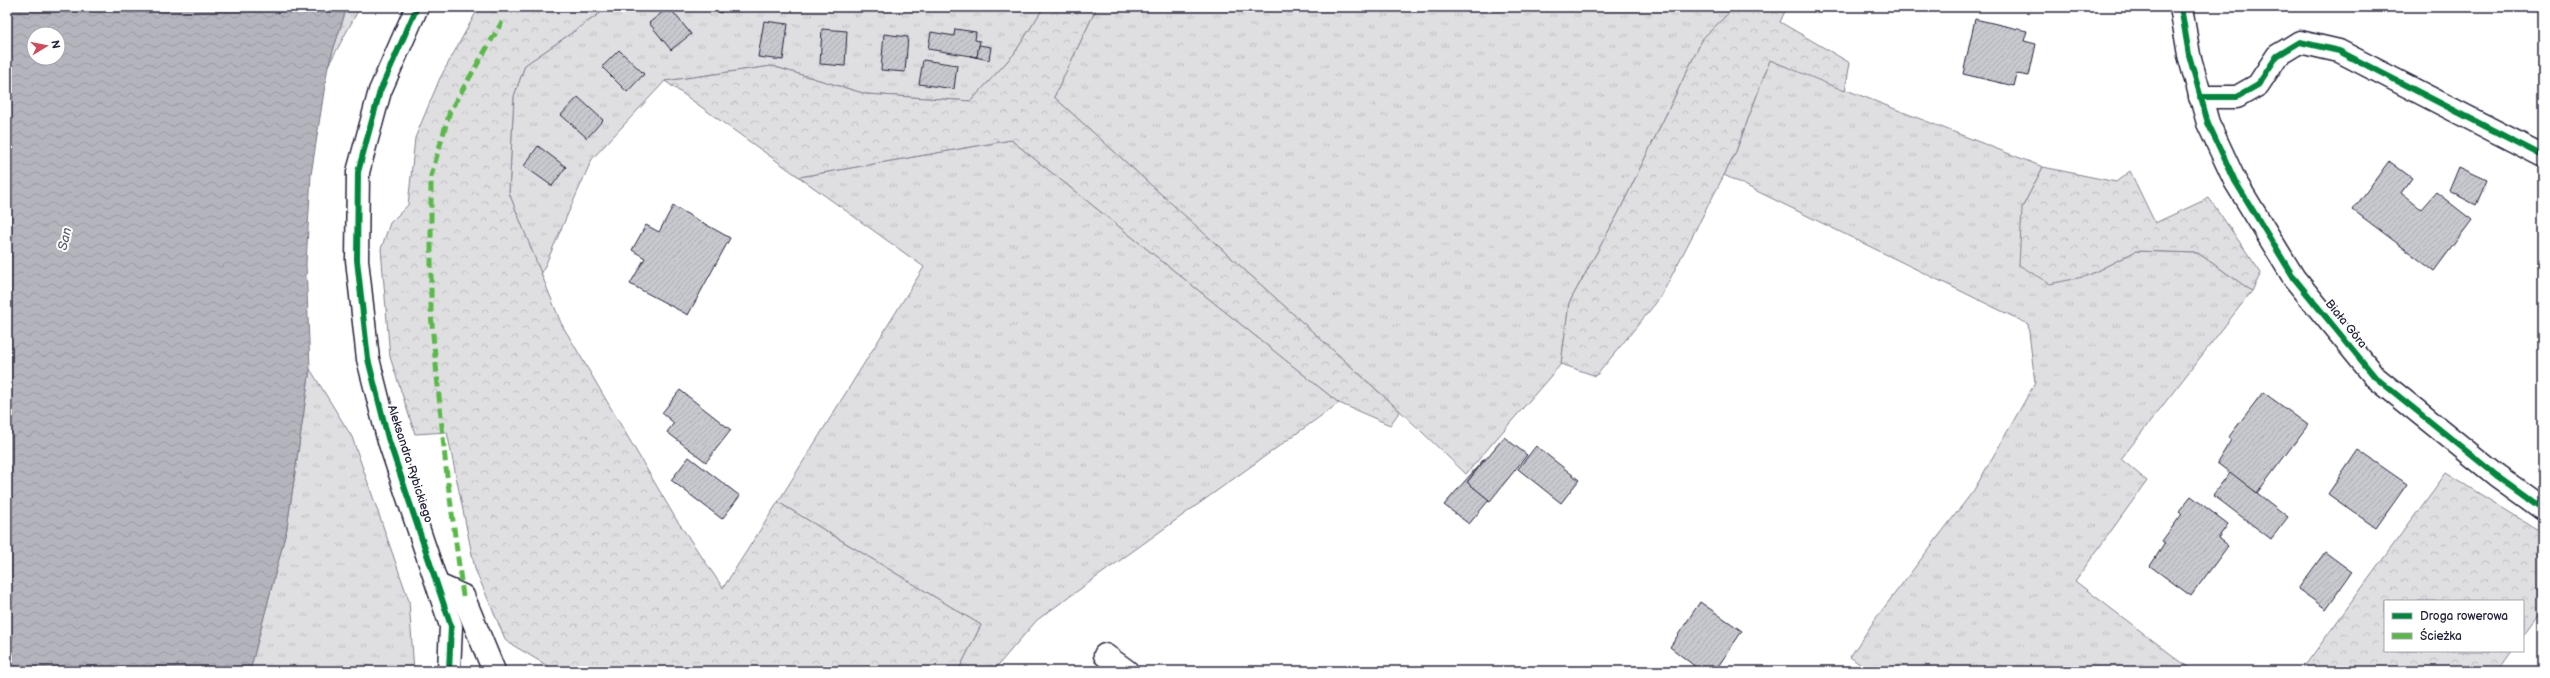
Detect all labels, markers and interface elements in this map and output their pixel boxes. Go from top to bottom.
north arrow [26,26,66,66]
text: N [48,39,62,50]
water label: San [55,226,75,252]
street label: Biała Góra [2322,297,2370,352]
street label: Aleksandra Rybickiego [384,403,436,525]
legend [2384,600,2524,652]
text: Droga rowerowa [2420,609,2508,624]
text: Ścieżka [2420,627,2462,644]

